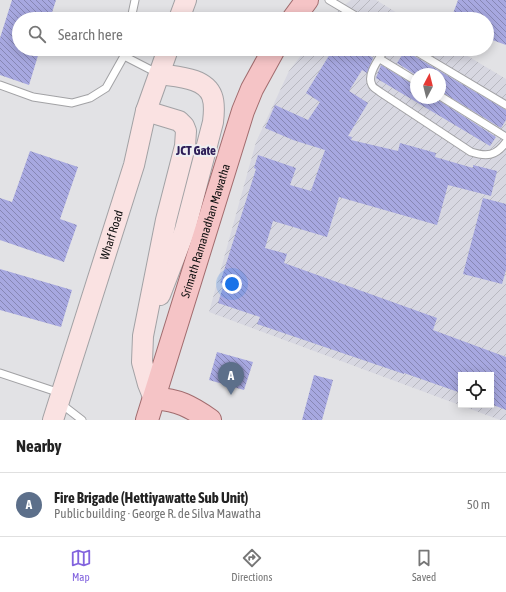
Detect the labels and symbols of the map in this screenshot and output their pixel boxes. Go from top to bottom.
north arrow [410,68,446,104]
district label: JCT Gate [175,143,216,158]
street label: Srimath Ramanadhan Mawatha [178,162,233,300]
street label: Wharf Road [97,208,126,262]
your location [222,274,242,294]
pin: A [218,362,244,395]

